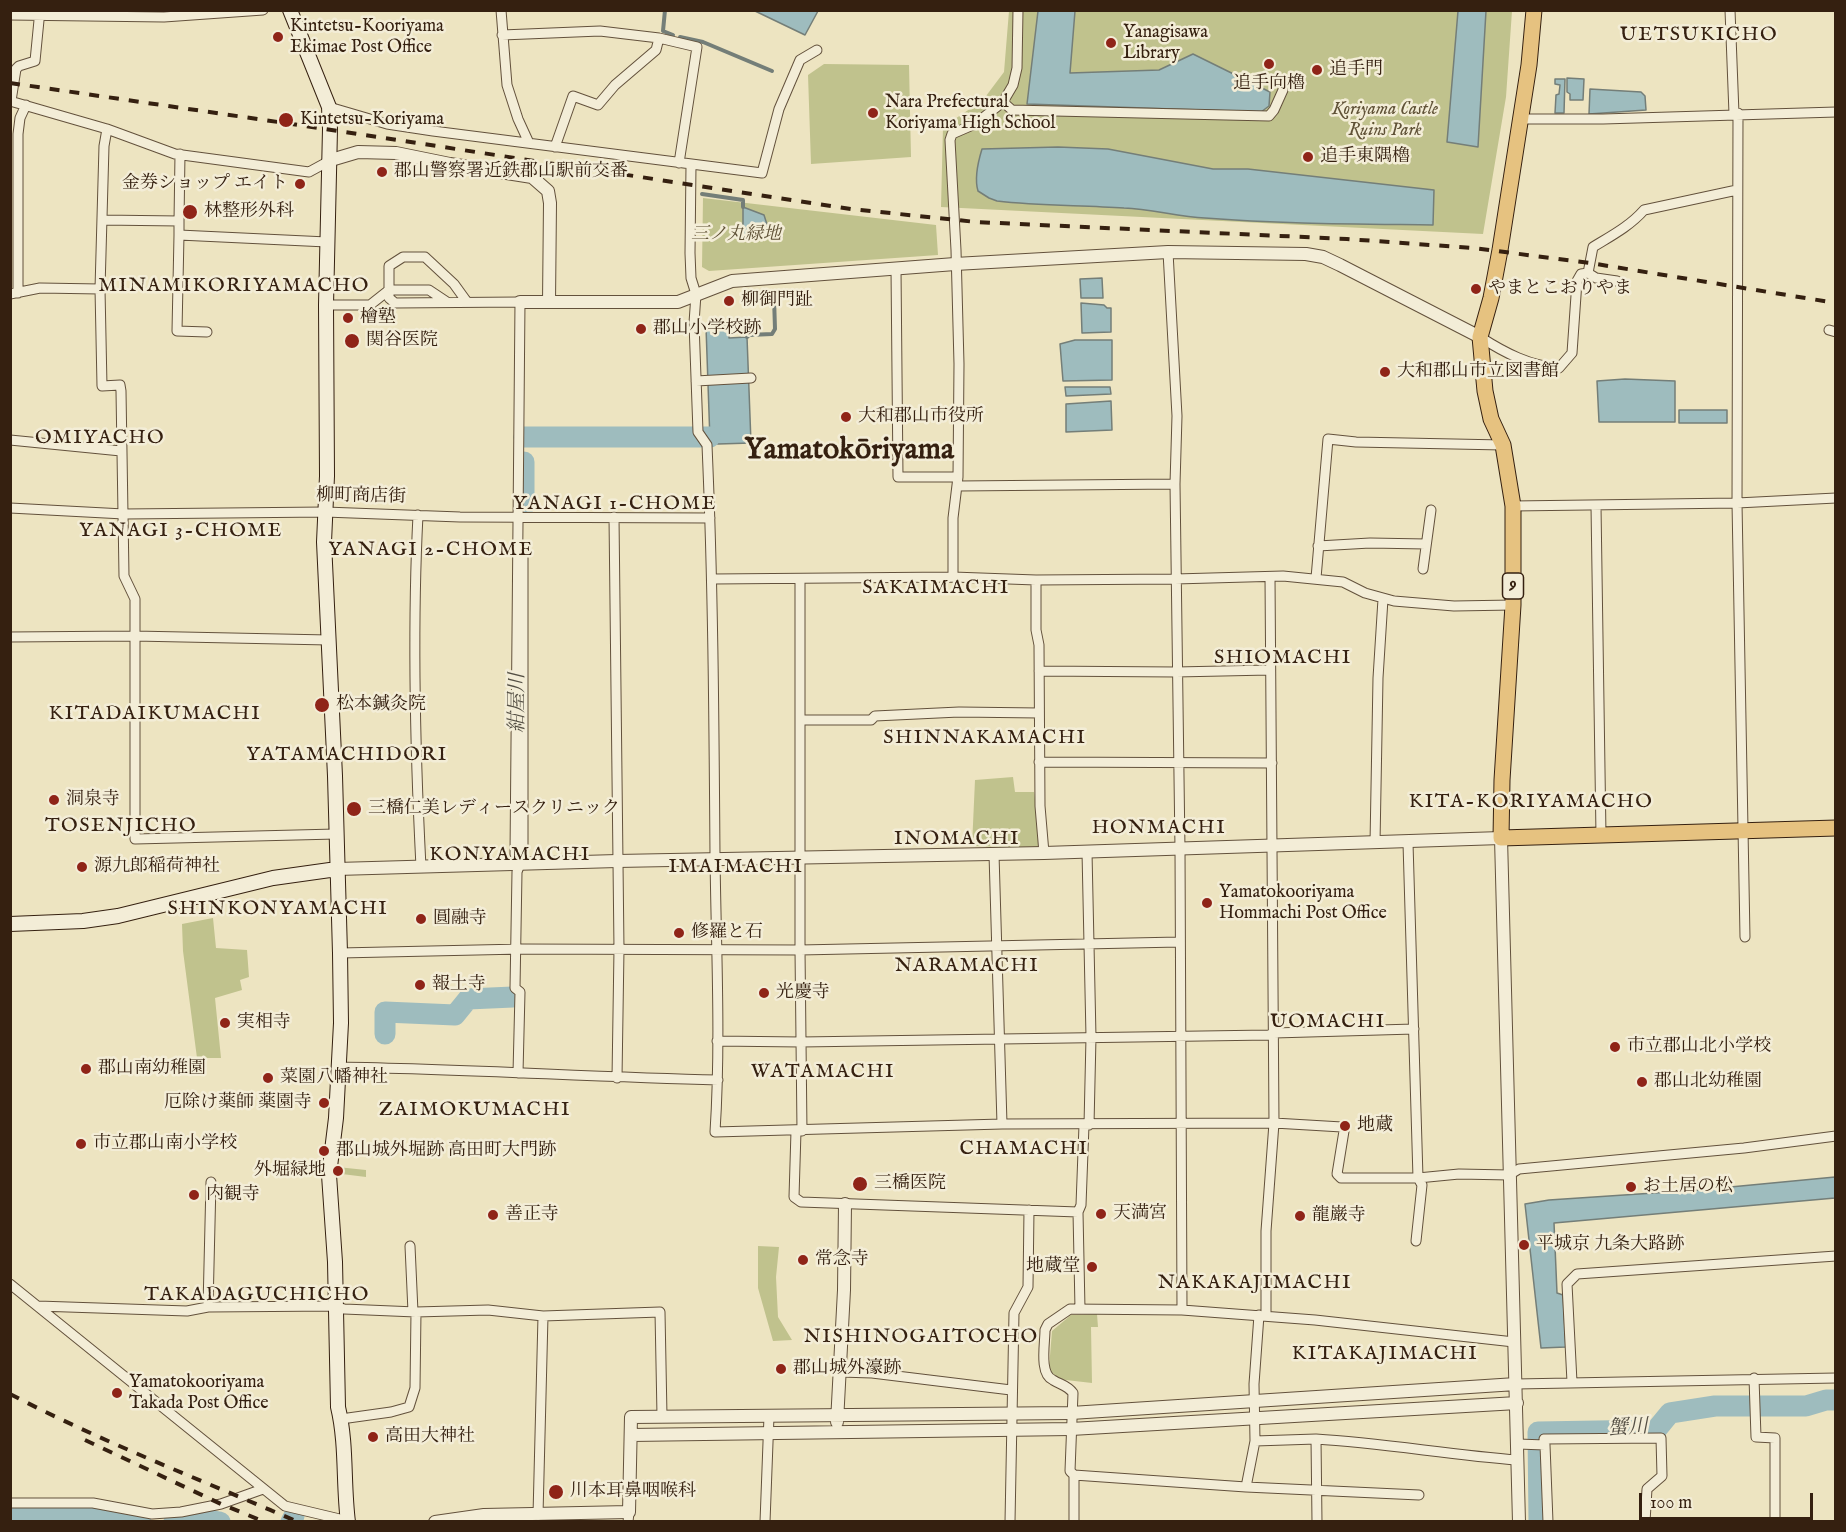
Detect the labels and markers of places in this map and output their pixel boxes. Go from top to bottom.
place label: Kintetsu-Kooriyama Ekimae Post Office [290,16,444,58]
place label: Yanagisawa Library [1123,22,1208,64]
marker: Kintetsu-Kooriyama Ekimae Post Office [271,30,285,44]
marker: Yanagisawa Library [1104,36,1118,50]
marker: 追手向櫓 [1262,57,1276,71]
place label: 追手門 [1329,59,1383,81]
marker: 追手門 [1310,63,1324,77]
place label: 追手向櫓 [1233,73,1305,95]
place label: Nara Prefectural Koriyama High School [885,92,1055,134]
marker: Nara Prefectural Koriyama High School [866,106,880,120]
place label: Kintetsu-Koriyama [300,109,444,131]
marker: Kintetsu-Koriyama [277,111,295,129]
place label: 追手東隅櫓 [1320,146,1410,168]
marker: 追手東隅櫓 [1301,150,1315,164]
place label: 郡山警察署近鉄郡山駅前交番 [394,161,628,183]
marker: 郡山警察署近鉄郡山駅前交番 [375,165,389,179]
place label: 金券ショップ エイト [122,173,288,195]
marker: 金券ショップ エイト [293,177,307,191]
place label: 林整形外科 [204,201,294,223]
marker: 林整形外科 [181,203,199,221]
place label: やまとこおりやま [1488,278,1632,300]
marker: やまとこおりやま [1469,282,1483,296]
place label: 柳御門趾 [741,290,813,312]
marker: 柳御門趾 [722,294,736,308]
place label: 檜塾 [360,307,396,329]
marker: 檜塾 [341,311,355,325]
place label: 郡山小学校跡 [653,318,761,340]
marker: 郡山小学校跡 [634,322,648,336]
place label: 関谷医院 [366,330,438,352]
marker: 関谷医院 [343,332,361,350]
place label: 大和郡山市立図書館 [1397,361,1559,383]
marker: 大和郡山市立図書館 [1378,365,1392,379]
place label: 大和郡山市役所 [858,406,984,428]
marker: 大和郡山市役所 [839,410,853,424]
place label: 松本鍼灸院 [336,694,426,716]
marker: 松本鍼灸院 [313,696,331,714]
place label: 洞泉寺 [66,789,120,811]
marker: 洞泉寺 [47,793,61,807]
place label: 三橋仁美レディースクリニック [368,798,620,820]
marker: 三橋仁美レディースクリニック [345,800,363,818]
place label: 源九郎稲荷神社 [94,856,220,878]
marker: 源九郎稲荷神社 [75,860,89,874]
place label: Yamatokooriyama Hommachi Post Office [1219,882,1387,924]
marker: Yamatokooriyama Hommachi Post Office [1200,896,1214,910]
place label: 圓融寺 [433,908,487,930]
marker: 圓融寺 [414,912,428,926]
place label: 修羅と石 [691,922,763,944]
marker: 修羅と石 [672,926,686,940]
place label: 報土寺 [432,974,486,996]
marker: 報土寺 [413,978,427,992]
place label: 光慶寺 [776,982,830,1004]
marker: 光慶寺 [757,986,771,1000]
place label: 実相寺 [237,1012,291,1034]
marker: 実相寺 [218,1016,232,1030]
place label: 市立郡山北小学校 [1627,1036,1771,1058]
marker: 市立郡山北小学校 [1608,1040,1622,1054]
place label: 郡山南幼稚園 [98,1058,206,1080]
marker: 郡山南幼稚園 [79,1062,93,1076]
place label: 菜園八幡神社 [280,1067,388,1089]
marker: 菜園八幡神社 [261,1071,275,1085]
place label: 郡山北幼稚園 [1654,1071,1762,1093]
marker: 郡山北幼稚園 [1635,1075,1649,1089]
place label: 厄除け薬師 薬園寺 [164,1092,312,1114]
marker: 厄除け薬師 薬園寺 [317,1096,331,1110]
place label: 地蔵 [1357,1115,1393,1137]
marker: 地蔵 [1338,1119,1352,1133]
place label: 市立郡山南小学校 [93,1133,237,1155]
marker: 市立郡山南小学校 [74,1137,88,1151]
place label: 郡山城外堀跡 高田町大門跡 [336,1140,556,1162]
marker: 郡山城外堀跡 高田町大門跡 [317,1144,331,1158]
place label: 外堀緑地 [254,1160,326,1182]
marker: 外堀緑地 [331,1164,345,1178]
place label: 三橋医院 [874,1173,946,1195]
marker: 三橋医院 [851,1175,869,1193]
place label: お土居の松 [1643,1176,1733,1198]
marker: お土居の松 [1624,1180,1638,1194]
place label: 内観寺 [206,1184,260,1206]
marker: 内観寺 [187,1188,201,1202]
place label: 天満宮 [1113,1203,1167,1225]
place label: 善正寺 [505,1204,559,1226]
place label: 龍巌寺 [1312,1205,1366,1227]
marker: 天満宮 [1094,1207,1108,1221]
marker: 善正寺 [486,1208,500,1222]
marker: 龍巌寺 [1293,1209,1307,1223]
place label: 平城京 九条大路跡 [1536,1234,1684,1256]
marker: 平城京 九条大路跡 [1517,1238,1531,1252]
place label: 常念寺 [815,1249,869,1271]
marker: 常念寺 [796,1253,810,1267]
place label: 地蔵堂 [1026,1256,1080,1278]
marker: 地蔵堂 [1085,1260,1099,1274]
place label: 郡山城外濠跡 [793,1358,901,1380]
marker: 郡山城外濠跡 [774,1362,788,1376]
place label: Yamatokooriyama Takada Post Office [129,1372,268,1414]
marker: Yamatokooriyama Takada Post Office [110,1386,124,1400]
place label: 高田大神社 [385,1426,475,1448]
marker: 高田大神社 [366,1430,380,1444]
place label: 川本耳鼻咽喉科 [570,1481,696,1503]
marker: 川本耳鼻咽喉科 [547,1483,565,1501]

